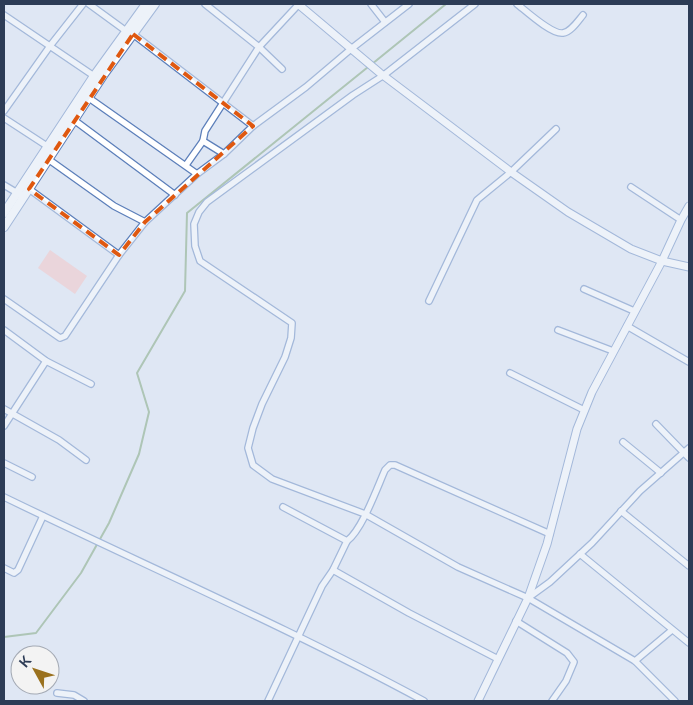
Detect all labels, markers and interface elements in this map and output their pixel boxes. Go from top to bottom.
north arrow [10,645,60,695]
text: K [15,652,35,670]

